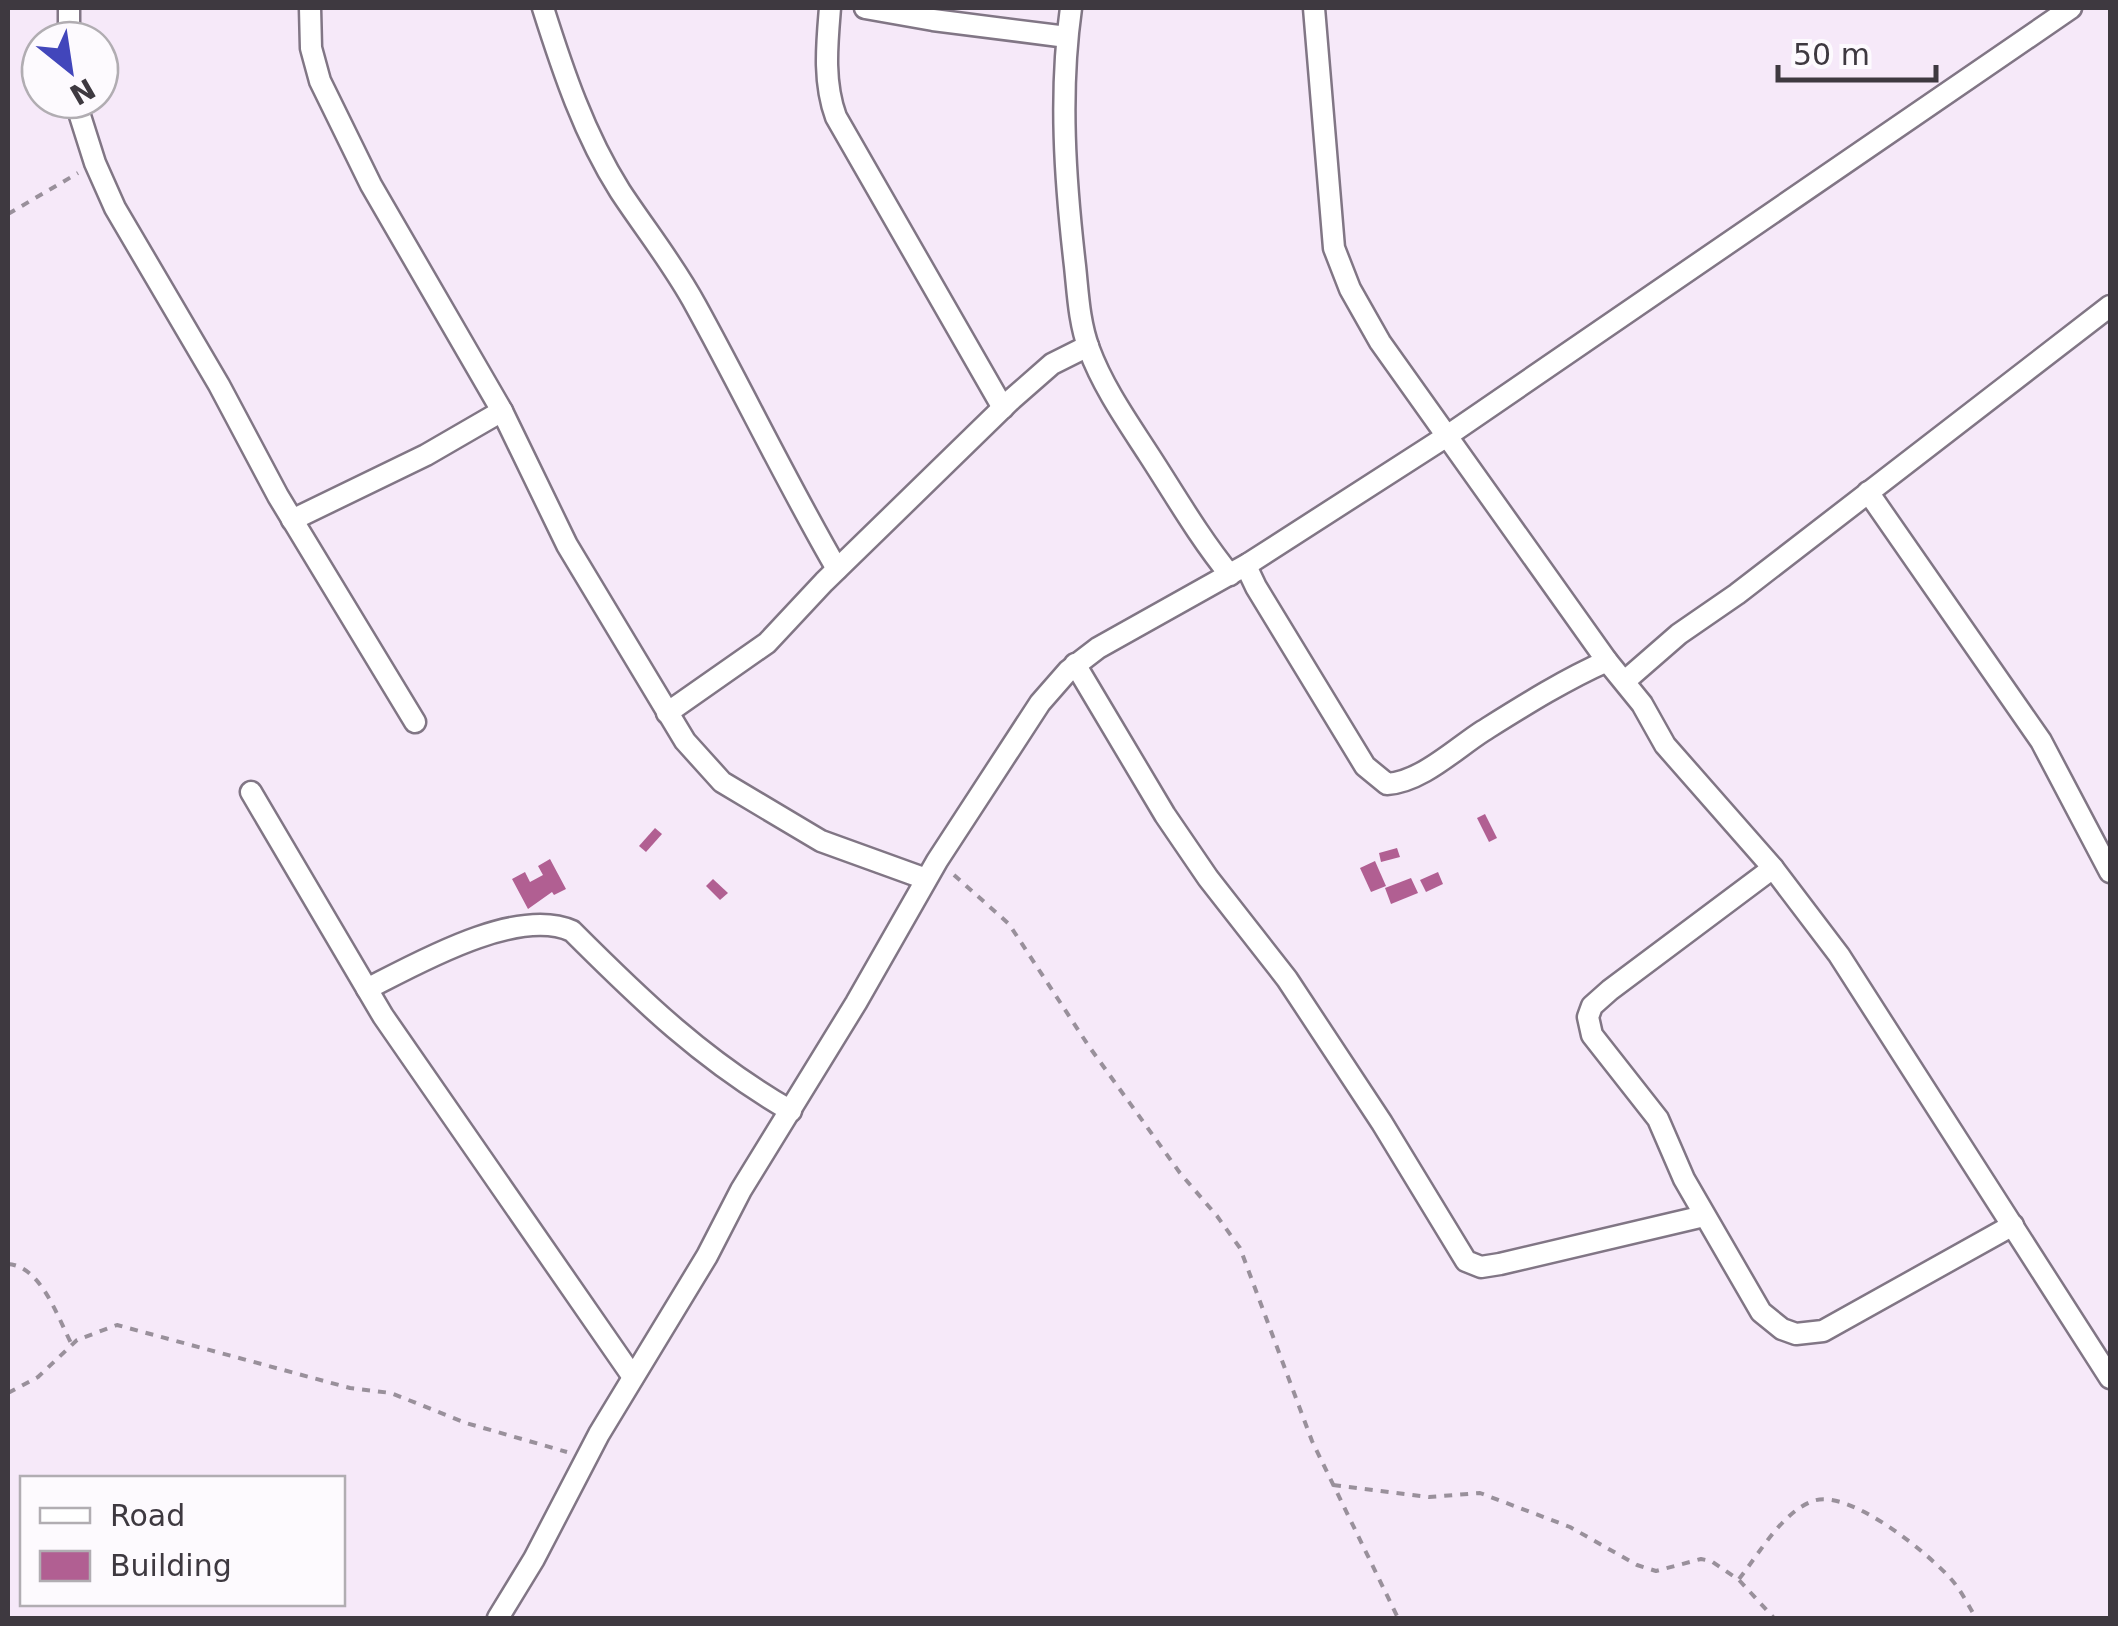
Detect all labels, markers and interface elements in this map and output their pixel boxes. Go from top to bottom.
north arrow [20,20,120,120]
scale bar [1778,20,1936,82]
text: 50 m [1793,37,1870,72]
text: N [64,71,101,111]
legend [20,1476,345,1606]
text: Road [110,1498,185,1533]
text: Building [110,1548,232,1583]

